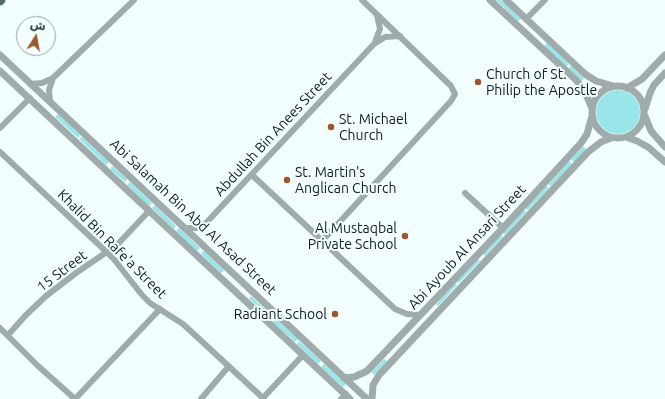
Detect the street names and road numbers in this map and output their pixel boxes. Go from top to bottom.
street label: Abdullah Bin Anees Street [211,68,335,200]
street label: Abi Salamah Bin Abd Al Asad Street [106,135,280,299]
street label: Abi Ayoub Al Ansari Street [405,181,529,313]
street label: Khalid Bin Rafe'a Street [54,186,170,302]
street label: 15 Street [34,247,90,295]

